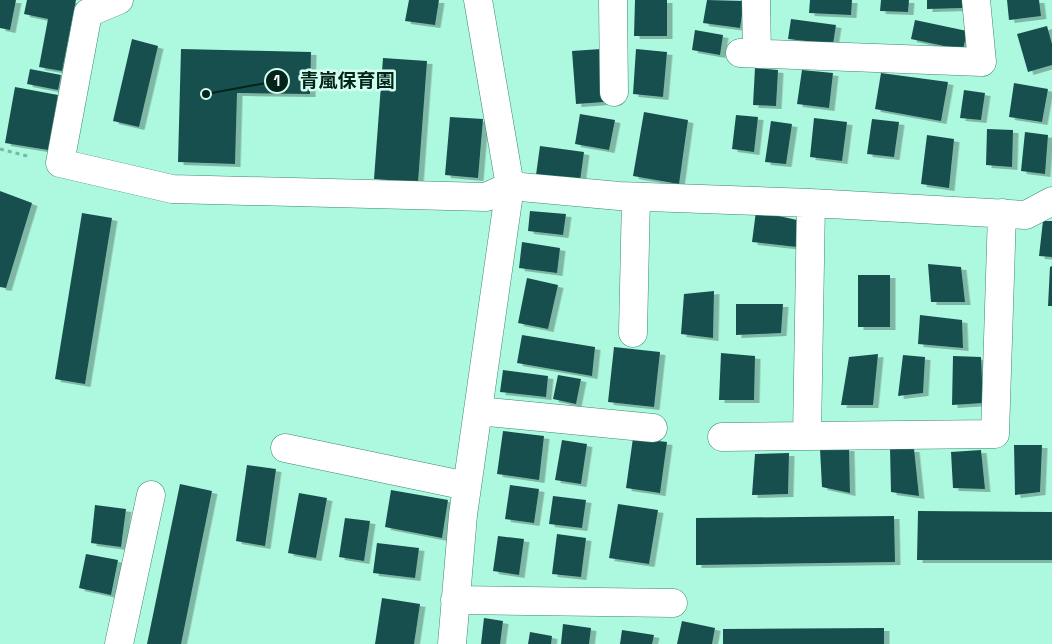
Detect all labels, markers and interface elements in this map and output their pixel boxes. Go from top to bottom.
callout: 青嵐保育園 [265,64,405,98]
text: 青嵐保育園 [299,68,395,93]
text: 1 [274,71,280,90]

